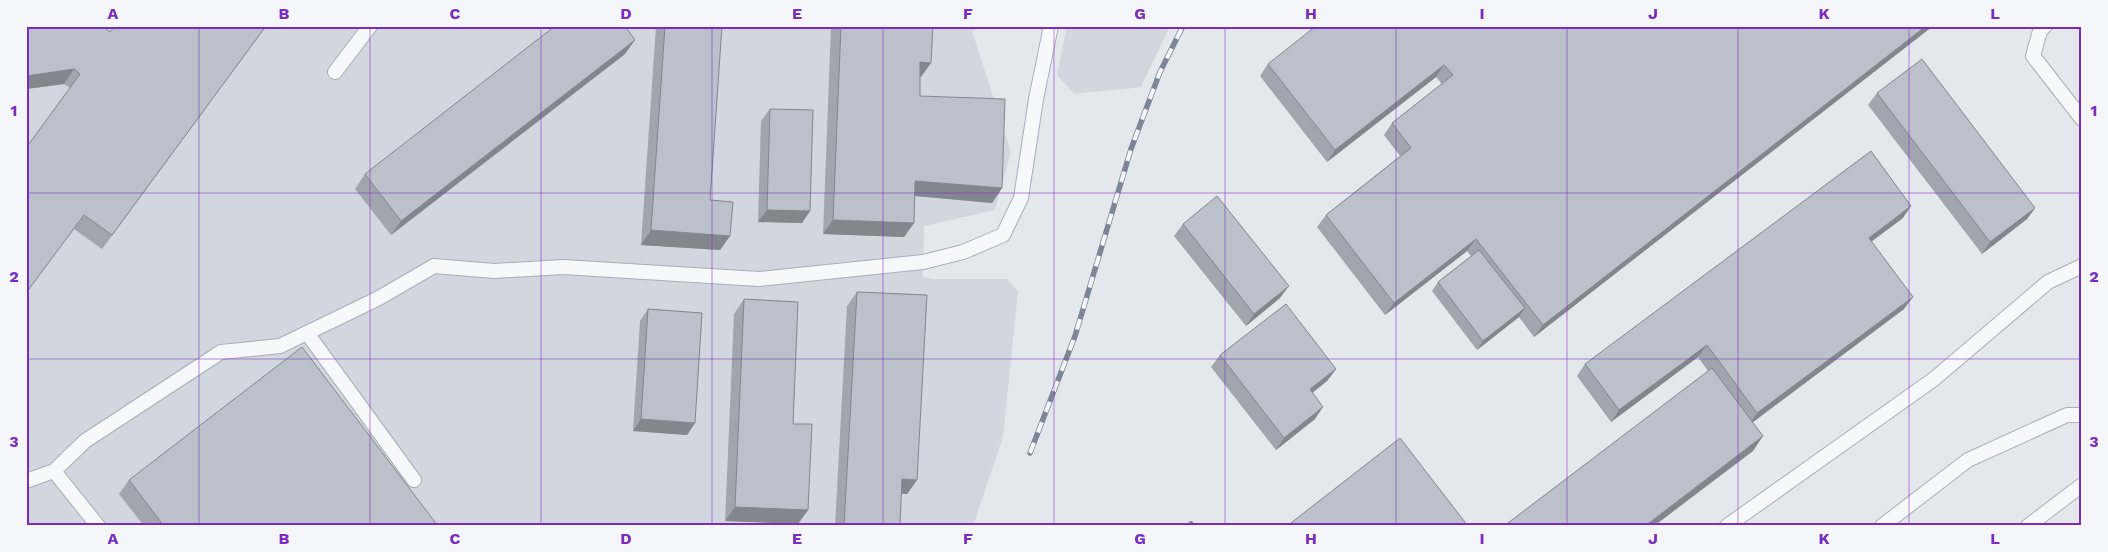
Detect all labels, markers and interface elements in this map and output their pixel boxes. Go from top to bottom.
text: A [108,4,119,23]
text: B [279,4,290,23]
text: C [450,4,461,23]
text: D [620,4,632,23]
text: E [792,4,802,23]
text: F [963,4,973,23]
text: G [1134,4,1146,23]
text: H [1305,4,1317,23]
text: I [1479,4,1485,23]
text: J [1648,4,1658,23]
text: K [1818,4,1830,23]
text: L [1990,4,2000,23]
text: 1 [11,101,17,120]
text: 1 [2091,101,2097,120]
text: 2 [9,267,19,286]
text: 2 [2089,267,2099,286]
text: 3 [9,432,19,451]
text: 3 [2089,432,2099,451]
text: A [108,529,119,548]
text: B [279,529,290,548]
text: C [450,529,461,548]
text: D [620,529,632,548]
text: E [792,529,802,548]
text: F [963,529,973,548]
text: G [1134,529,1146,548]
text: H [1305,529,1317,548]
text: I [1479,529,1485,548]
text: J [1648,529,1658,548]
text: K [1818,529,1830,548]
text: L [1990,529,2000,548]

